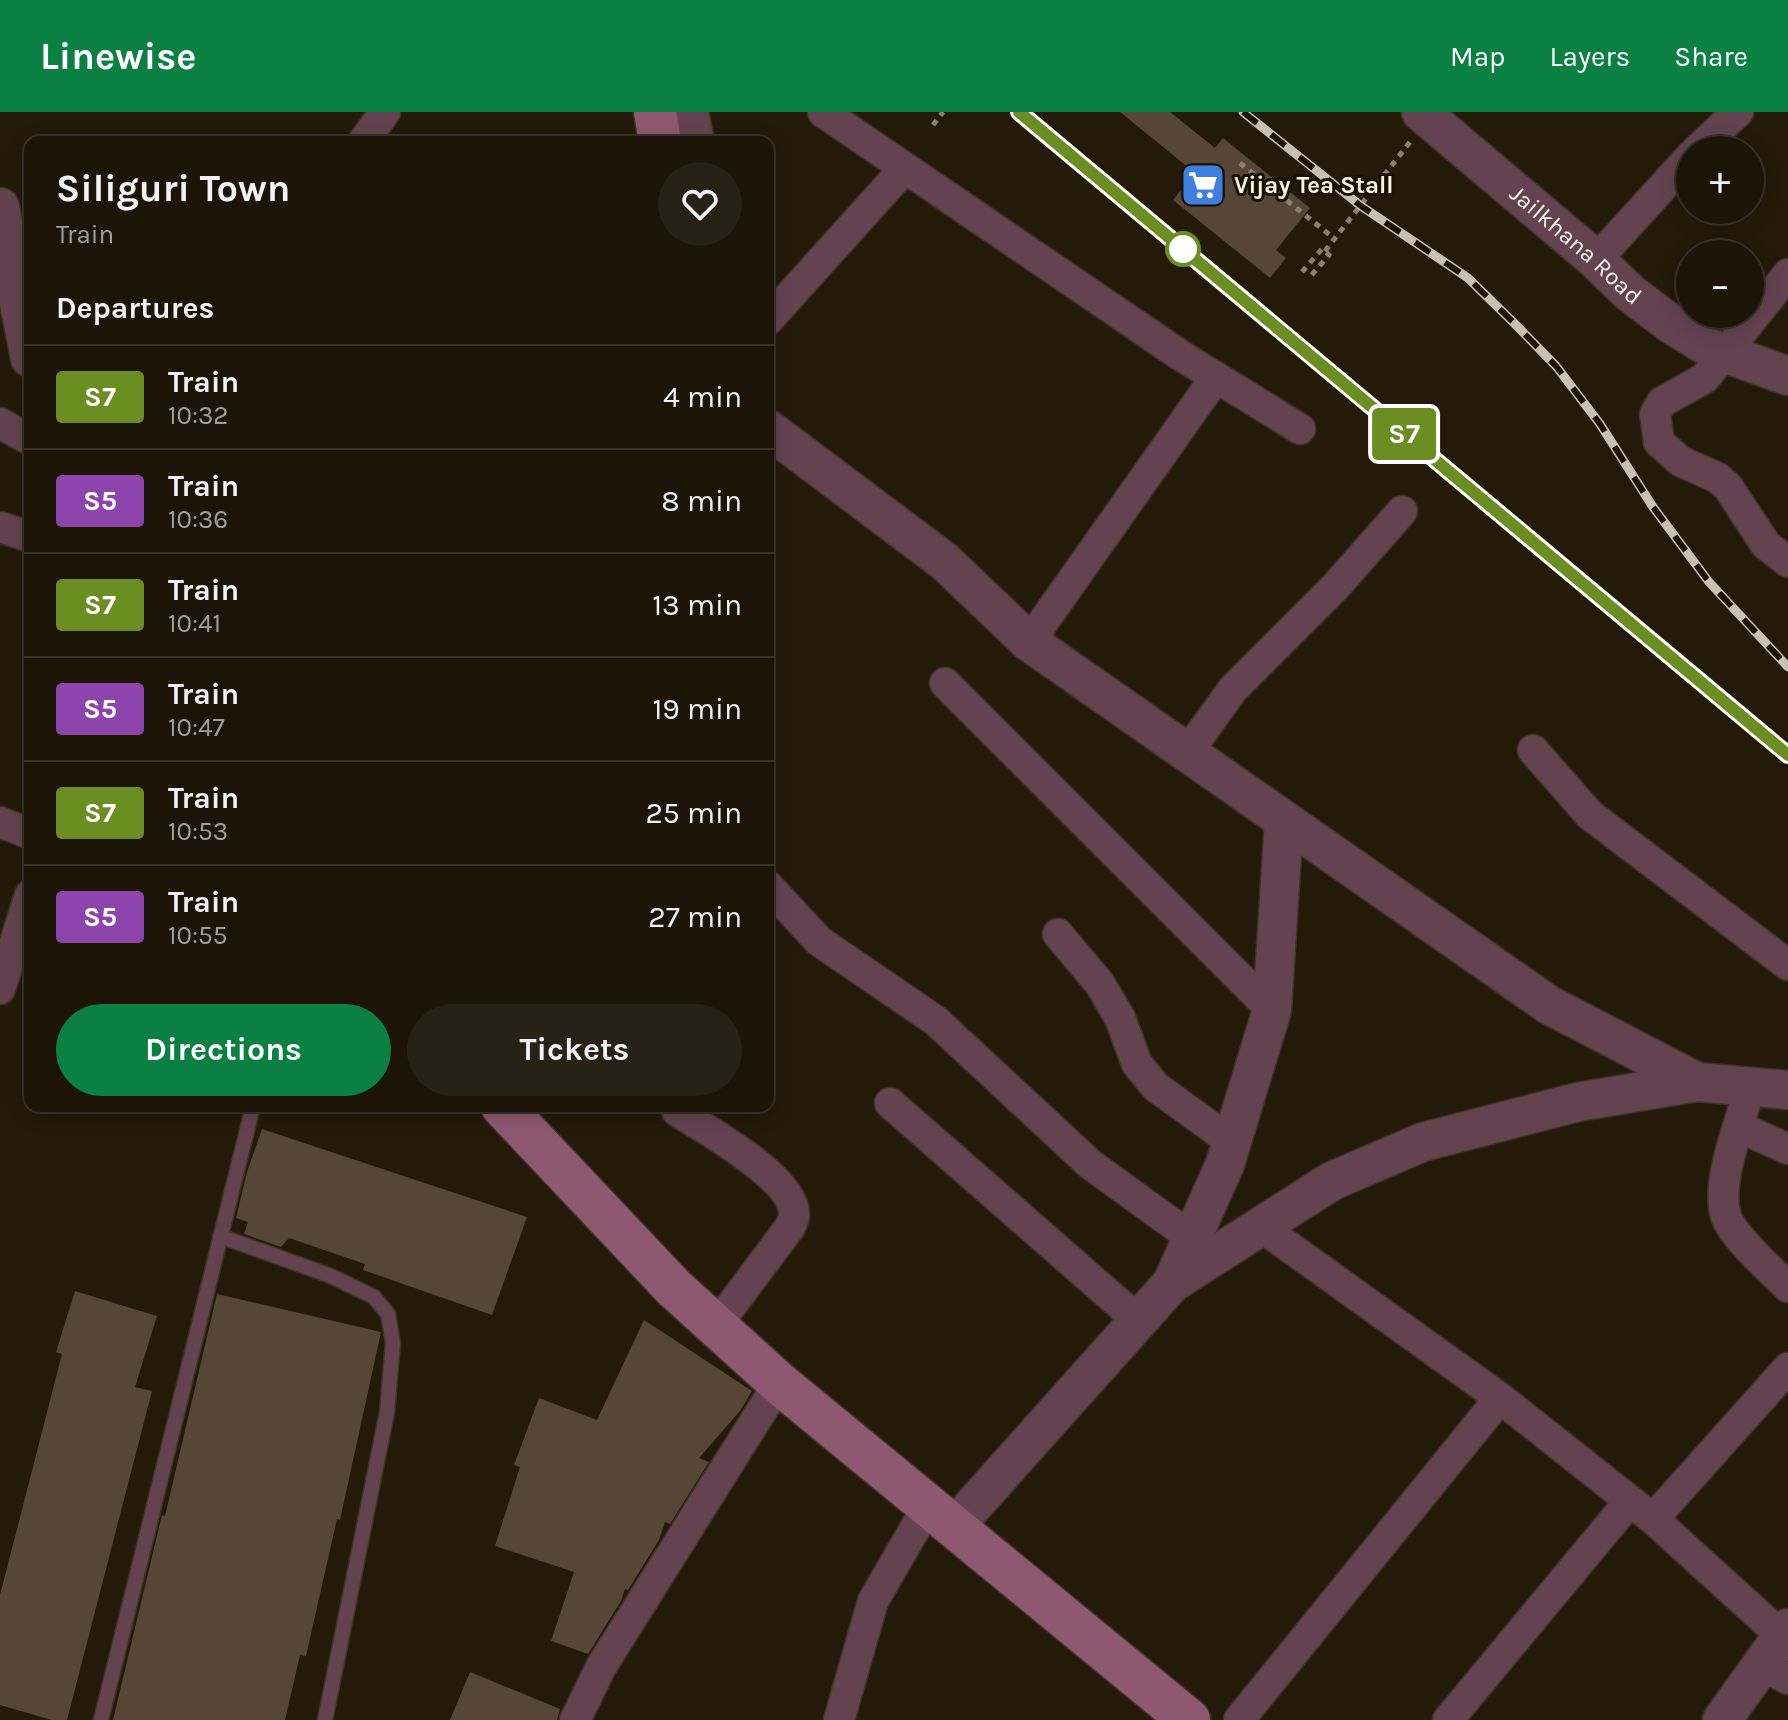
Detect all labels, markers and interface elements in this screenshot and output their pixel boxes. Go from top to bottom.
text: Linewise [40,34,197,79]
text: Map [1450,40,1505,73]
text: Layers [1549,40,1630,73]
text: Share [1674,40,1748,73]
map controls [1676,136,1764,328]
button: + [1676,136,1764,224]
supermarket icon: Vijay Tea Stall [1179,161,1227,209]
button: heart [658,162,742,246]
text: Siliguri Town [56,166,290,211]
place label: Vijay Tea Stall [1234,171,1394,199]
street label: Jailkhana Road [1504,179,1647,311]
text: Train [56,219,114,250]
unlabelled marker [1166,232,1200,266]
button: − [1676,240,1764,328]
text: Departures [56,290,214,326]
text: Train [168,364,239,400]
text: 4 min [663,379,742,415]
text: S7 [84,380,116,413]
text: 10:32 [168,400,228,431]
line badge: S7 [1368,408,1440,460]
text: S7 [1388,417,1420,450]
text: Train [168,468,239,504]
text: 8 min [661,483,742,519]
text: S5 [83,484,117,517]
text: 10:36 [168,504,228,535]
text: Train [168,572,239,608]
text: 13 min [652,587,742,623]
text: S7 [84,588,116,621]
text: 10:41 [168,608,221,639]
text: Train [168,676,239,712]
text: 19 min [652,691,742,727]
text: S5 [83,692,117,725]
text: 10:47 [168,712,225,743]
text: Train [168,780,239,816]
text: 25 min [645,795,742,831]
text: S7 [84,796,116,829]
text: 10:53 [168,816,228,847]
text: Train [168,884,239,920]
text: 27 min [648,899,742,935]
text: S5 [83,900,117,933]
text: 10:55 [168,920,227,951]
button: Directions [56,1004,391,1096]
button: Tickets [407,1004,742,1096]

